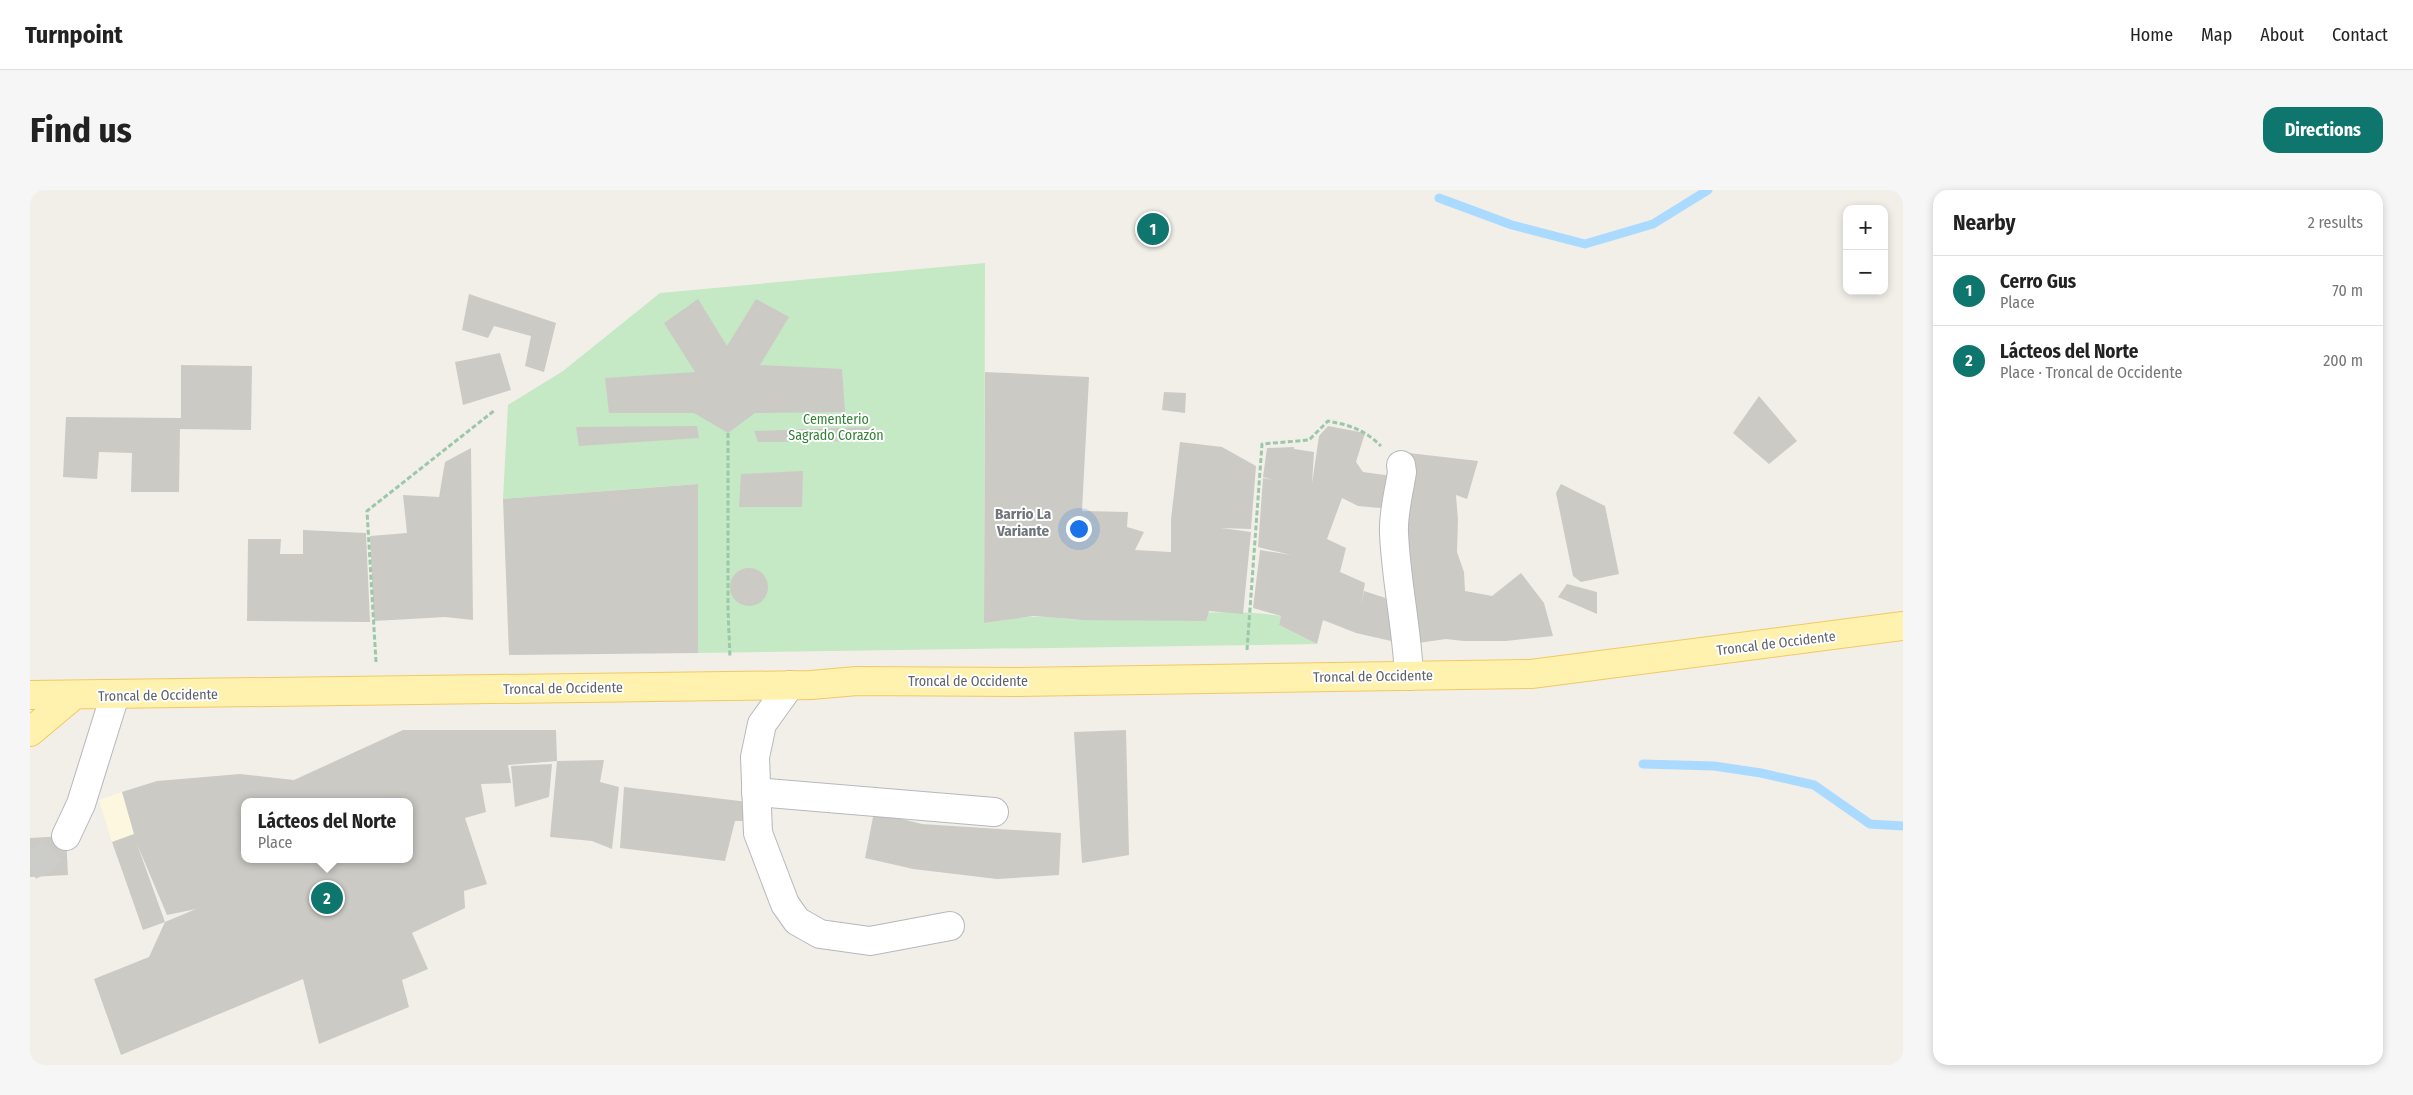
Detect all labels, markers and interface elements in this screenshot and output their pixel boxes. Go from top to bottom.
text: Turnpoint [25,21,123,49]
text: Home [2130,24,2173,46]
text: Map [2201,24,2232,46]
text: About [2260,24,2304,46]
text: Contact [2332,24,2388,46]
button: Directions [2263,107,2383,153]
text: Find us [30,109,132,151]
map controls [1843,205,1888,295]
button: + [1843,205,1888,250]
pin: 1 [1137,210,1169,248]
text: Nearby [1953,210,2015,236]
text: 2 results [2308,213,2363,232]
button: − [1843,250,1888,295]
text: Cerro Gus [2000,270,2076,293]
text: 1 [1966,281,1972,300]
text: 70 m [2332,281,2363,300]
text: Place [2000,293,2035,312]
text: Lácteos del Norte [2000,340,2138,363]
text: 2 [1965,351,1973,370]
text: 200 m [2323,351,2363,370]
text: Place · Troncal de Occidente [2000,363,2182,382]
park label: Cementerio Sagrado Corazón [788,411,884,444]
district label: Barrio La Variante [995,505,1052,540]
your location [1066,516,1092,542]
street label: Troncal de Occidente [1716,628,1837,659]
street label: Troncal de Occidente [1313,667,1433,686]
street label: Troncal de Occidente [908,673,1028,690]
street label: Troncal de Occidente [503,679,623,698]
street label: Troncal de Occidente [98,686,218,705]
popup [241,798,413,863]
text: Lácteos del Norte [258,810,396,833]
text: Place [258,833,292,852]
pin: 2 [311,879,343,917]

